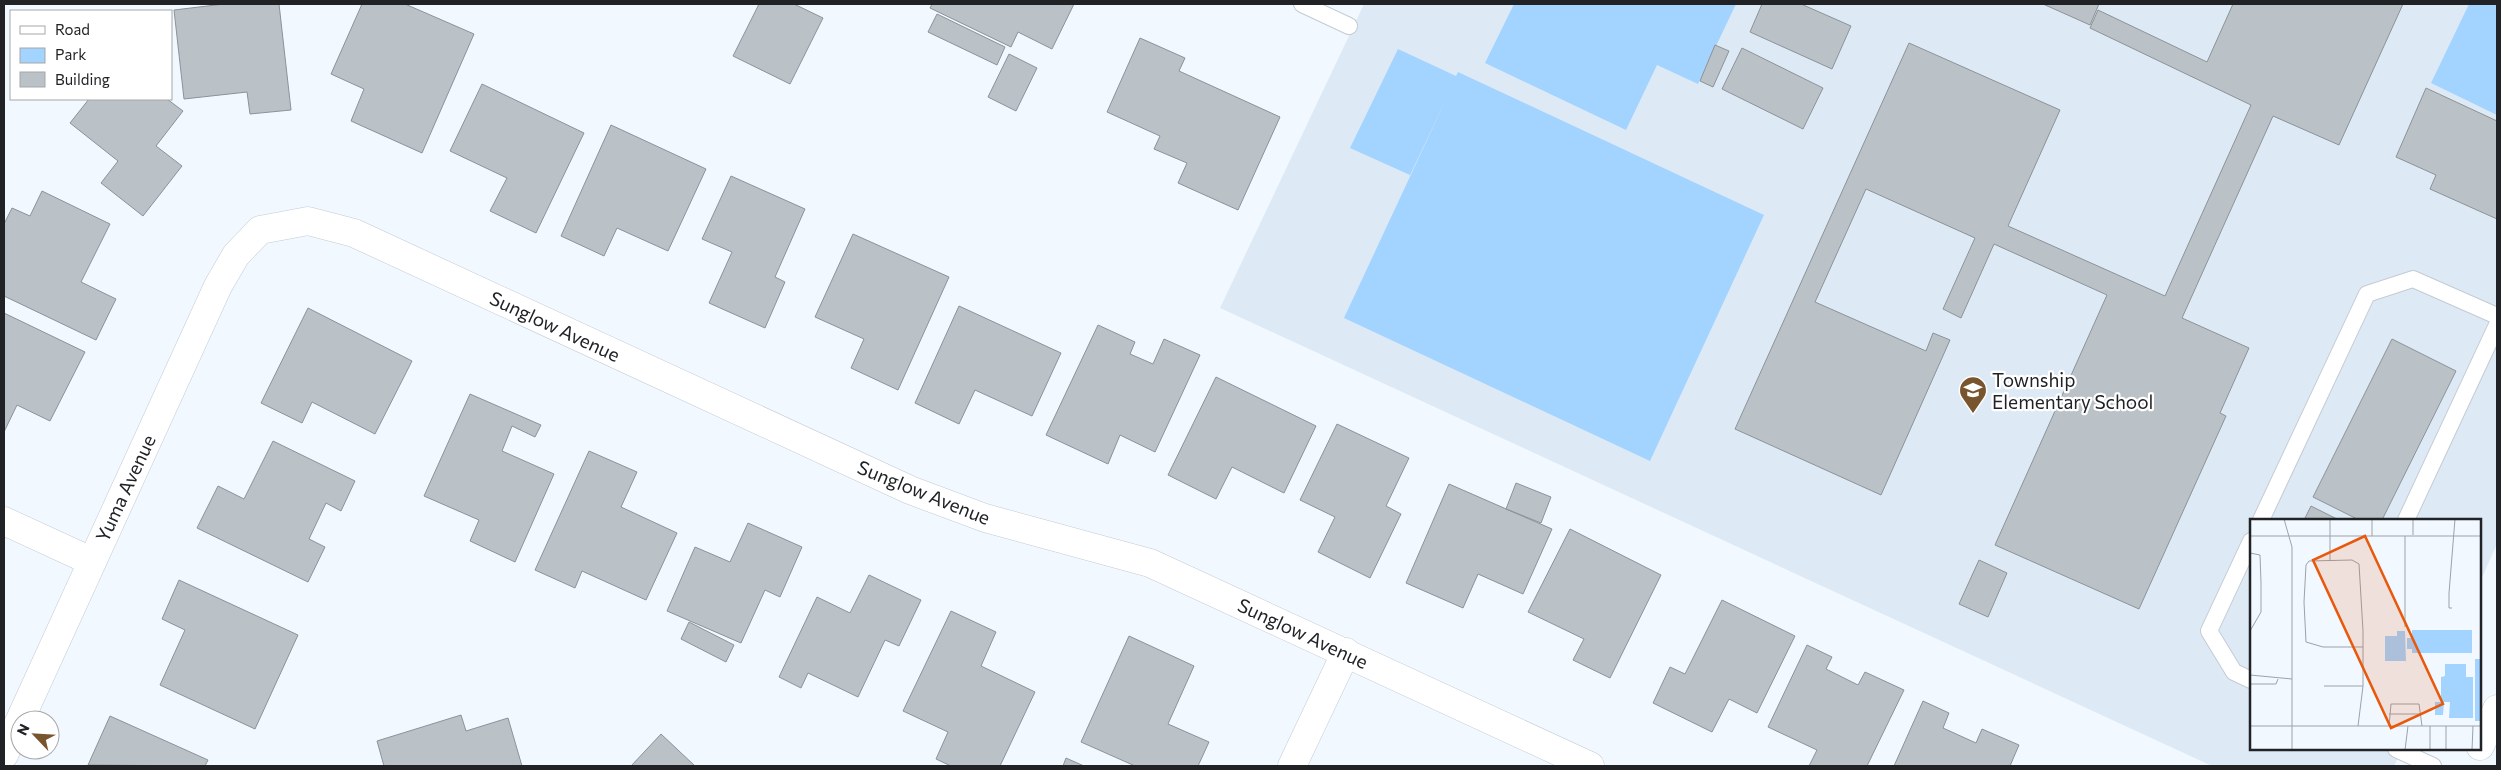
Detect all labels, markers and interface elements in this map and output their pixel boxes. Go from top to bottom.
legend [10,10,172,100]
text: Road [55,20,90,38]
text: Park [55,45,86,63]
text: Building [55,70,110,88]
street label: Sunglow Avenue [486,286,624,366]
place label: Township Elementary School [1992,368,2153,413]
school or university icon: Township Elementary School [1958,375,1988,414]
street label: Yuma Avenue [90,431,160,545]
street label: Sunglow Avenue [854,455,994,529]
inset map [2250,519,2481,750]
street label: Sunglow Avenue [1234,593,1372,673]
north arrow [10,710,60,760]
text: N [13,721,33,738]

